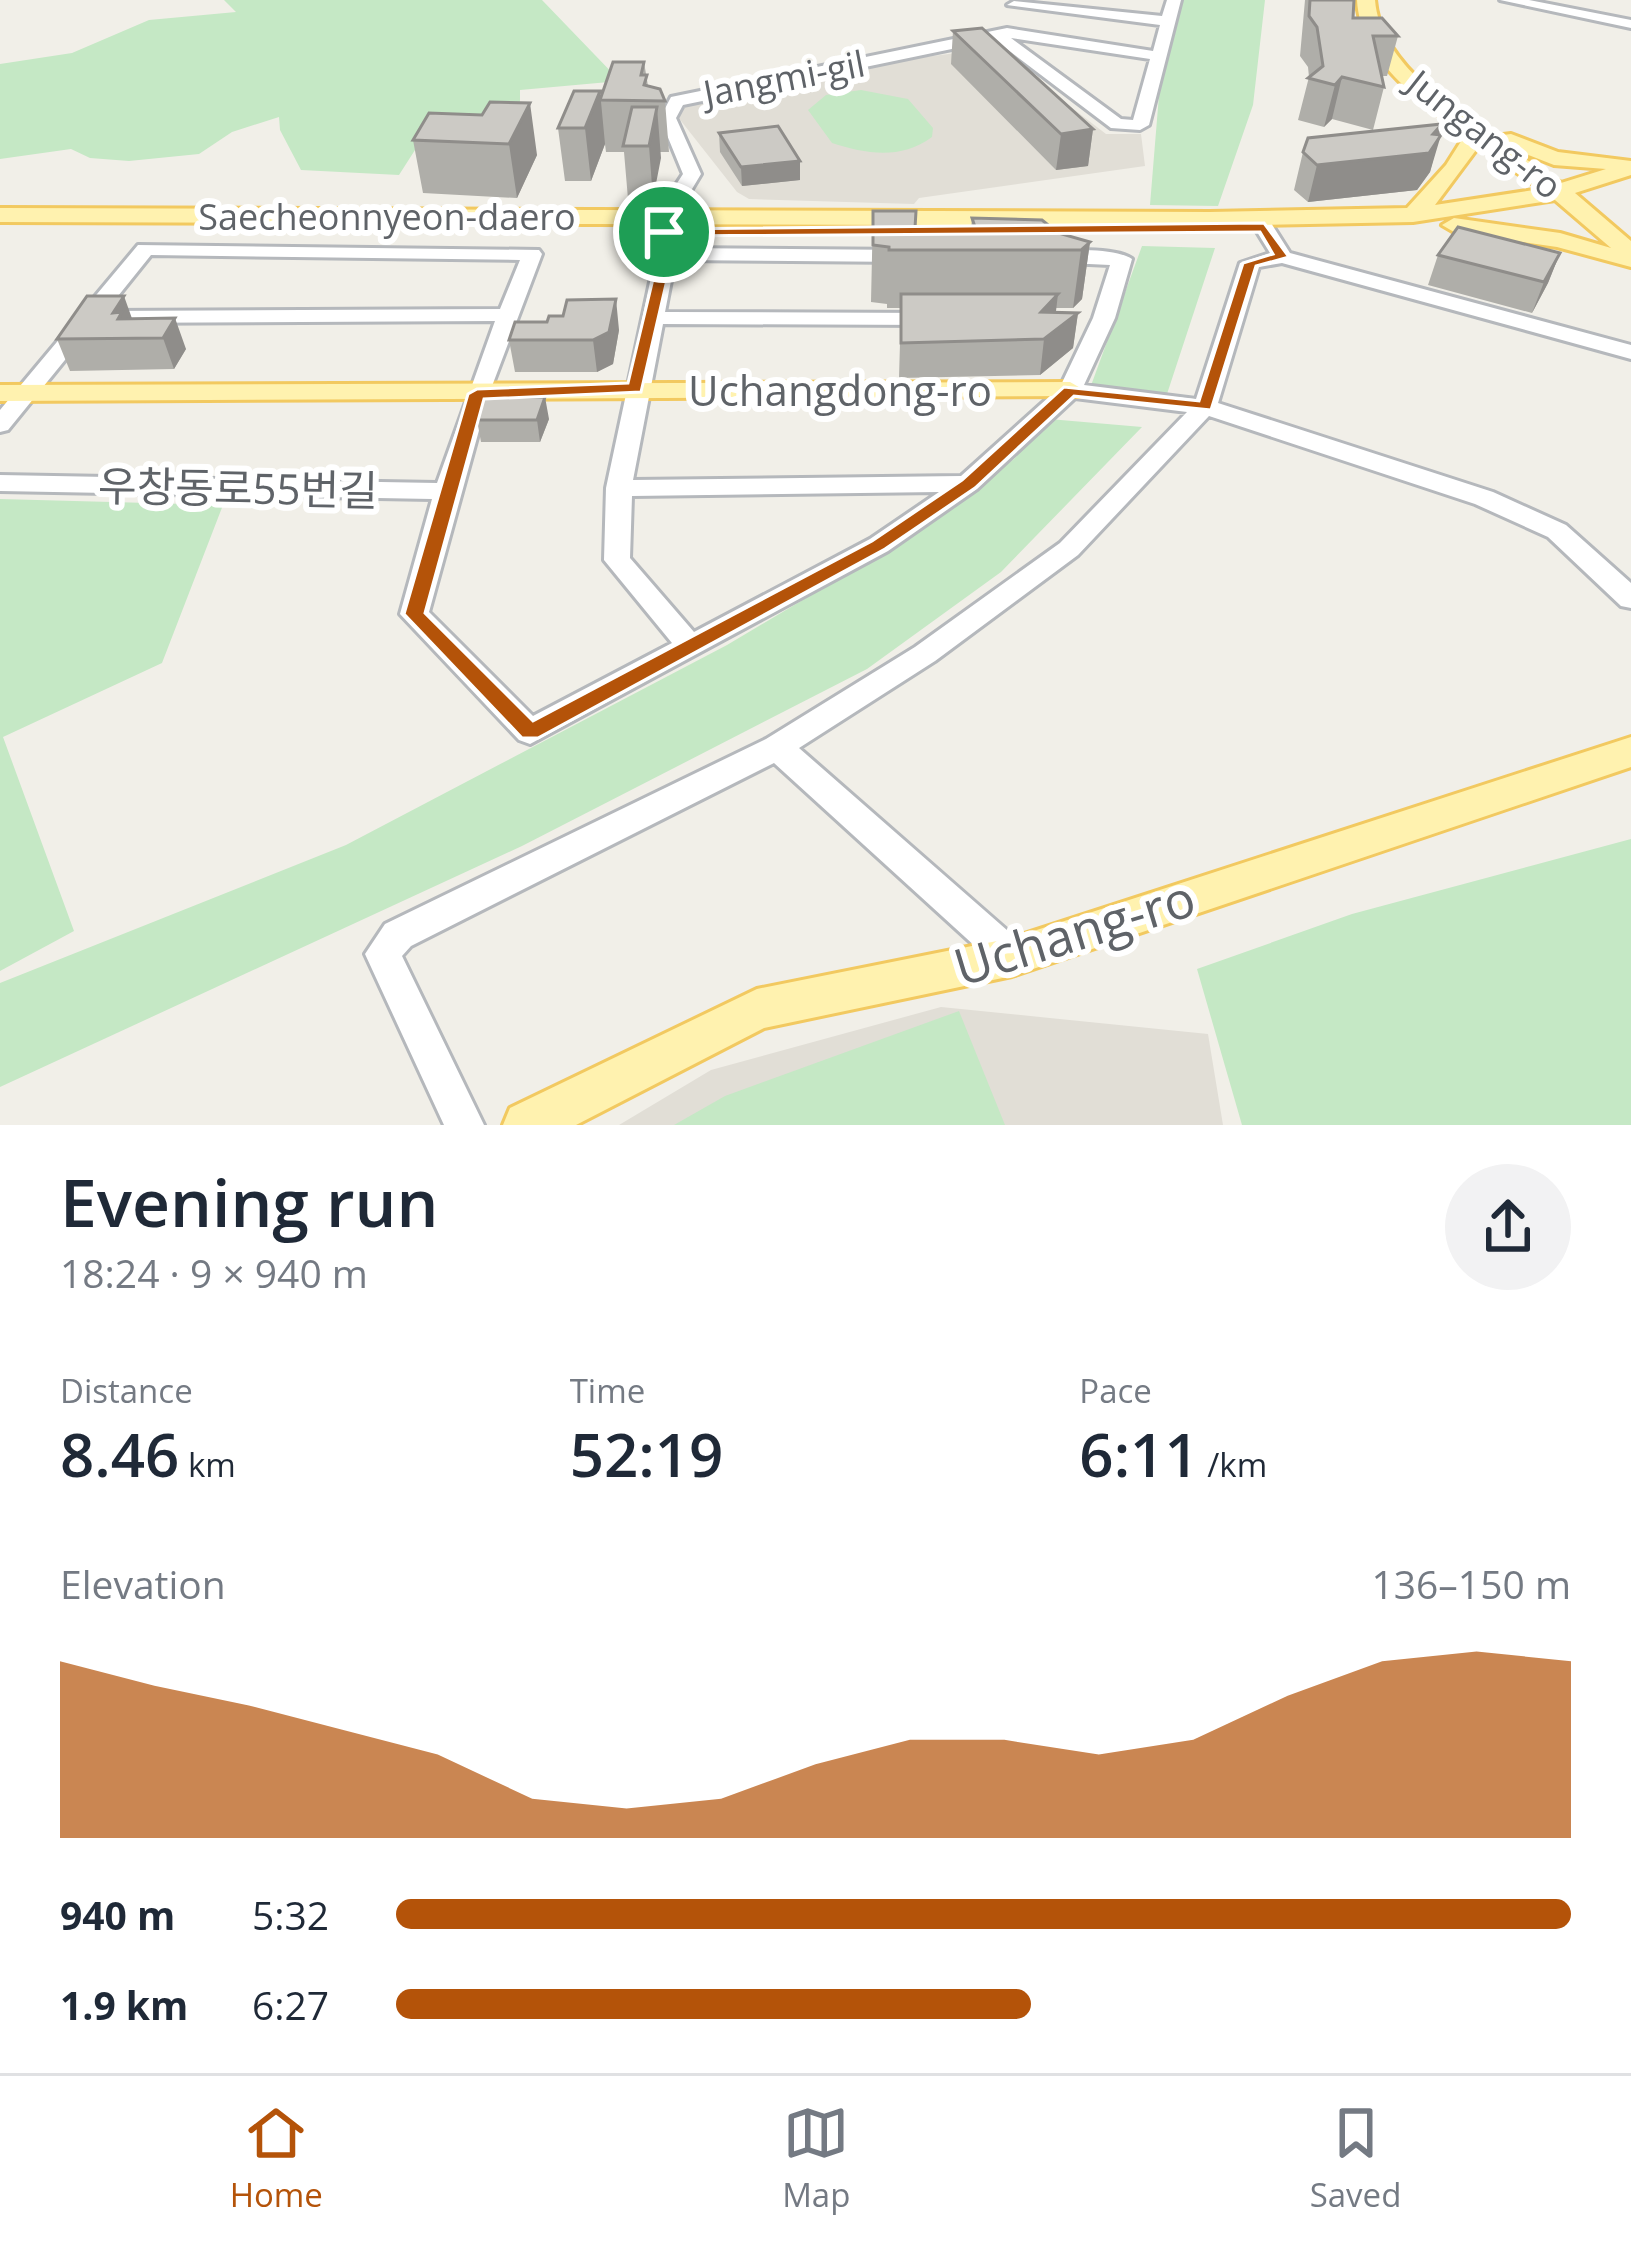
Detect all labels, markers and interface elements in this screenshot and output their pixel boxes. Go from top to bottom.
street label: Jangmi-gil [696,38,869,118]
street label: Jungang-ro [1395,57,1572,210]
pin [613,181,715,283]
street label: Saecheonnyeon-daero [198,192,576,241]
icon: arrive [631,199,697,265]
street label: Uchangdong-ro [688,361,992,418]
street label: 우창동로55번길 [98,456,378,518]
street label: Uchang-ro [945,861,1203,1001]
text: Evening run [60,1156,438,1246]
button: share [1445,1164,1571,1290]
text: 18:24 · 9 × 940 m [60,1246,368,1299]
text: Distance [60,1368,193,1413]
text: Time [570,1368,645,1413]
text: Pace [1079,1368,1152,1413]
text: 8.46 [60,1413,179,1495]
text: 52:19 [570,1413,723,1495]
text: 6:11 [1079,1413,1199,1495]
text: km [179,1442,236,1487]
text: /km [1199,1442,1267,1487]
text: Elevation [60,1557,226,1610]
text: 136–150 m [1371,1557,1571,1610]
text: 940 m [60,1888,175,1941]
text: 5:32 [252,1888,329,1941]
text: 1.9 km [60,1978,188,2031]
text: 6:27 [252,1978,329,2031]
tab: Home [230,2100,323,2217]
tab: Map [782,2100,850,2217]
tab: Saved [1310,2100,1401,2217]

